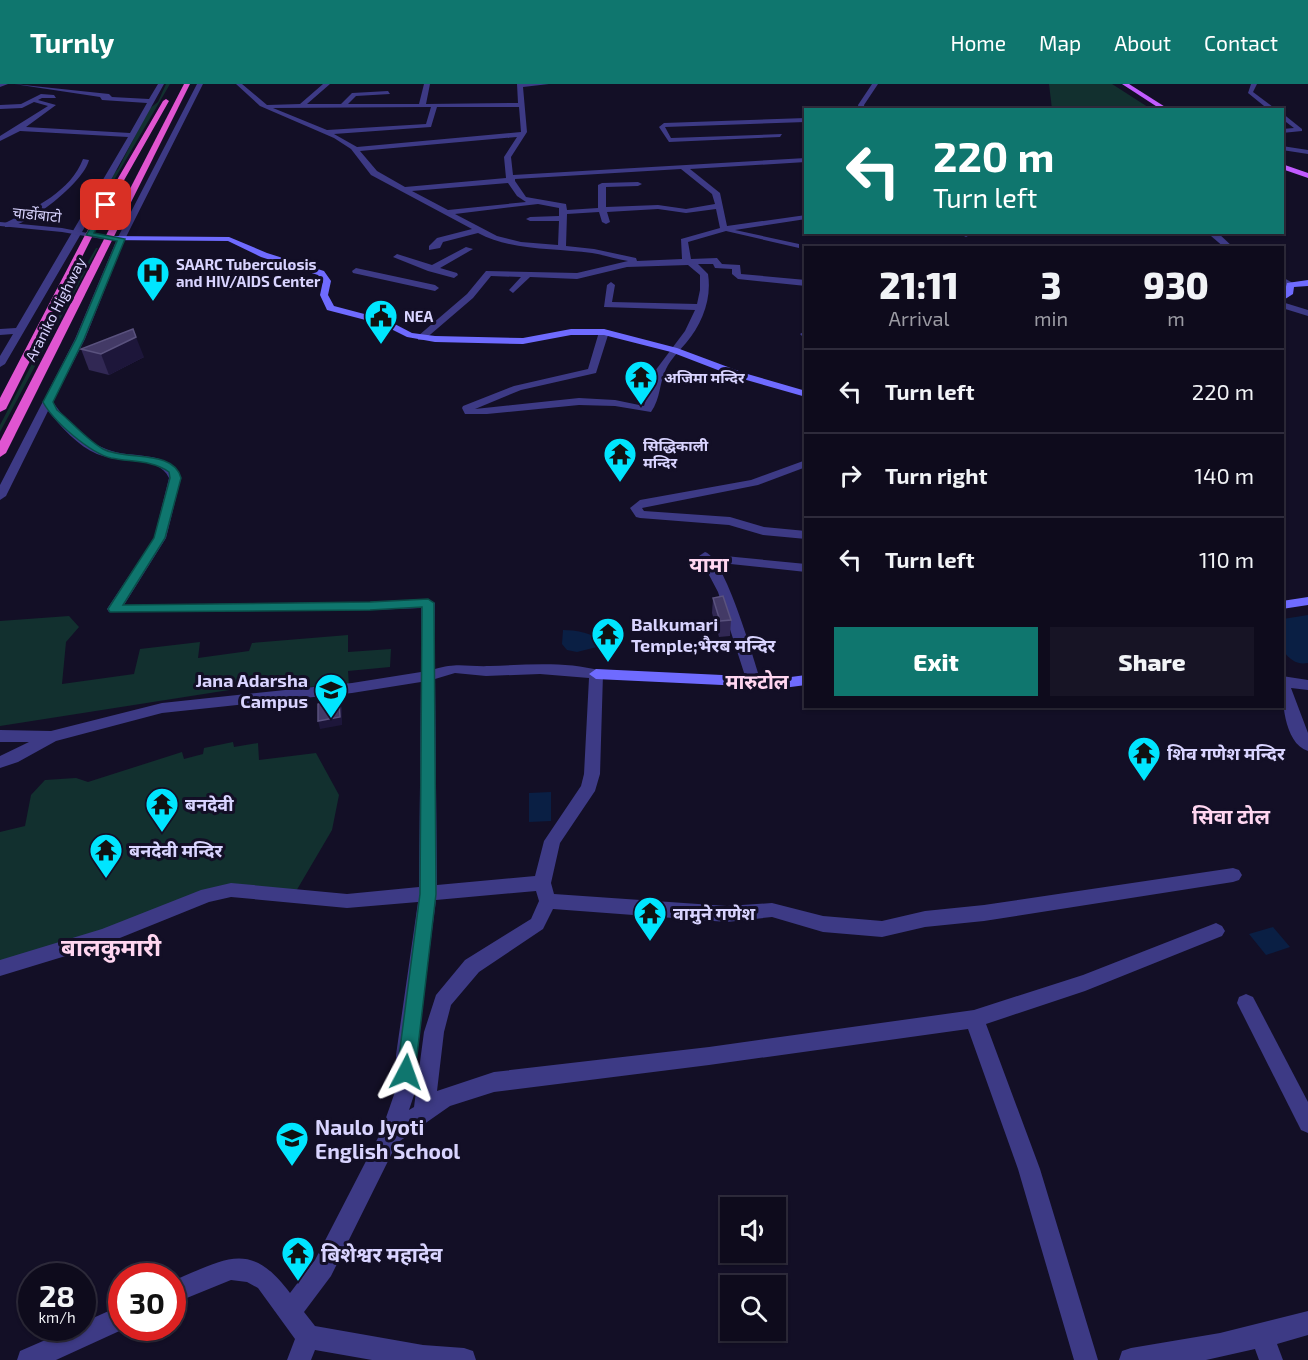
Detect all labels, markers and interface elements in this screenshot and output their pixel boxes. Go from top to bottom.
text: Turnly [30,25,114,59]
text: Home [950,30,1006,55]
text: Map [1039,30,1081,55]
text: About [1114,30,1171,55]
text: Contact [1204,30,1278,55]
text: 220 m [933,130,1054,180]
icon: left [834,132,912,210]
pin [80,179,131,230]
text: Turn left [933,181,1037,213]
icon: arrive [89,188,122,221]
street label: चार्डोबाटो [12,202,64,226]
street label: Araniko Highway [21,254,89,364]
hospital icon: SAARC Tuberculosis and HIV/AIDS Center [135,255,171,302]
place label: SAARC Tuberculosis and HIV/AIDS Center [176,255,321,290]
text: 21:11 [879,263,959,306]
text: 3 [1041,263,1061,306]
text: 930 [1143,263,1209,306]
public building icon: NEA [363,298,399,345]
text: Arrival [889,306,949,330]
text: min [1034,306,1068,330]
text: m [1167,306,1185,330]
place label: NEA [404,307,434,325]
temple icon: अजिमा मन्दिर [623,359,659,406]
place label: अजिमा मन्दिर [664,368,745,386]
icon: left [834,375,867,408]
text: Turn left [885,378,974,404]
text: 220 m [1192,378,1254,404]
temple icon: सिद्धिकाली मन्दिर [602,436,638,483]
place label: सिद्धिकाली मन्दिर [643,436,709,471]
icon: right [834,459,867,492]
text: Turn right [885,462,987,488]
text: 140 m [1194,462,1254,488]
icon: left [834,543,867,576]
text: Turn left [885,546,974,572]
text: 110 m [1199,546,1254,572]
district label: यामा [689,551,730,576]
place label: Balkumari Temple;भैरब मन्दिर [631,613,777,656]
temple icon: Balkumari Temple;भैरब मन्दिर [590,616,626,663]
button: Exit [834,627,1038,696]
button: Share [1050,627,1254,696]
place label: Jana Adarsha Campus [195,669,308,712]
district label: मारुटोल [725,669,790,693]
school or university icon: Jana Adarsha Campus [313,672,349,719]
temple icon: शिव गणेश मन्दिर [1126,735,1162,782]
place label: शिव गणेश मन्दिर [1167,742,1286,764]
temple icon: बनदेवी [144,786,180,833]
place label: बनदेवी [185,793,234,815]
district label: सिवा टोल [1192,803,1271,828]
temple icon: बनदेवी मन्दिर [88,832,124,879]
place label: बनदेवी मन्दिर [129,839,223,861]
temple icon: वामुने गणेश [632,895,668,942]
place label: वामुने गणेश [673,902,755,925]
district label: बालकुमारी [61,932,162,963]
position arrow [374,1040,438,1104]
place label: Naulo Jyoti English School [315,1114,460,1163]
school or university icon: Naulo Jyoti English School [274,1120,310,1167]
map controls [720,1197,786,1341]
button: sound [720,1197,786,1263]
temple icon: बिशेश्वर महादेव [280,1235,316,1282]
place label: बिशेश्वर महादेव [321,1241,443,1266]
speed limit sign: 30 [108,1263,186,1341]
button: search [720,1275,786,1341]
text: 28 [39,1277,75,1313]
text: km/h [38,1308,76,1326]

